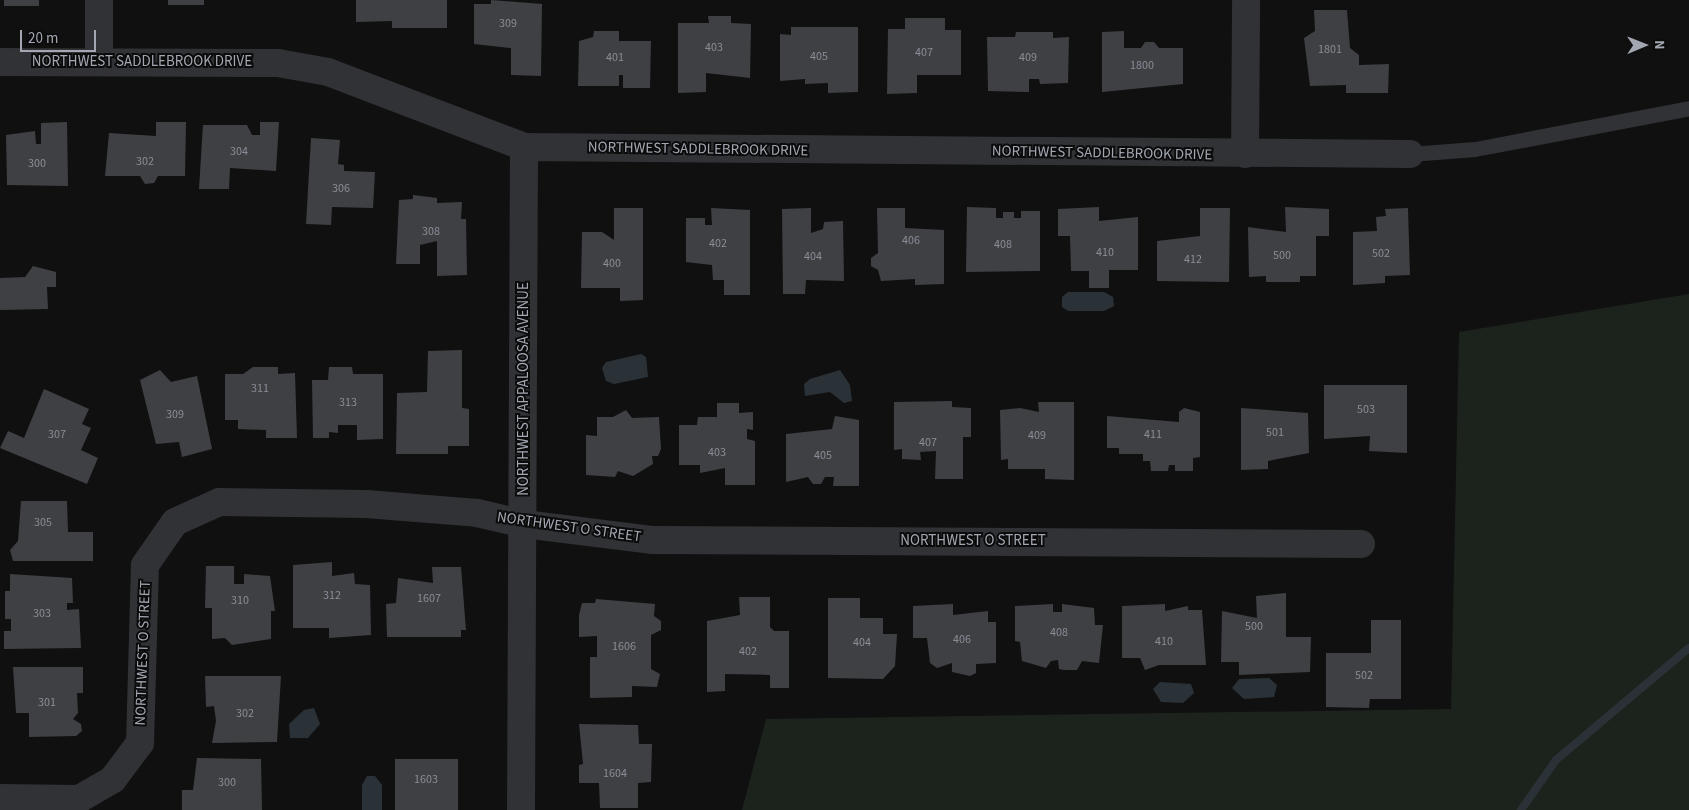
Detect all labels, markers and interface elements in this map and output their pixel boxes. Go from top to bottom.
house number: 309 [499,17,517,31]
scale bar [22,20,99,52]
north arrow [1619,20,1669,70]
text: 20 m [28,28,58,49]
text: N [1649,40,1669,50]
house number: 403 [705,41,723,55]
house number: 1801 [1318,43,1342,57]
house number: 407 [915,46,933,60]
house number: 405 [810,50,828,64]
house number: 401 [606,51,624,65]
house number: 409 [1019,51,1037,65]
street label: NORTHWEST SADDLEBROOK DRIVE [32,53,252,71]
house number: 1800 [1130,59,1154,73]
street label: NORTHWEST SADDLEBROOK DRIVE [588,138,808,160]
street label: NORTHWEST SADDLEBROOK DRIVE [992,142,1212,164]
house number: 304 [230,145,248,159]
house number: 302 [136,155,154,169]
house number: 300 [28,157,46,171]
house number: 306 [332,182,350,196]
house number: 308 [422,225,440,239]
house number: 406 [902,234,920,248]
house number: 402 [709,237,727,251]
house number: 408 [994,238,1012,252]
house number: 410 [1096,246,1114,260]
house number: 502 [1372,247,1390,261]
house number: 500 [1273,249,1291,263]
house number: 404 [804,250,822,264]
house number: 412 [1184,253,1202,267]
house number: 400 [603,257,621,271]
street label: NORTHWEST APPALOOSA AVENUE [515,282,533,496]
house number: 311 [251,382,269,396]
house number: 313 [339,396,357,410]
house number: 503 [1357,403,1375,417]
house number: 309 [166,408,184,422]
house number: 501 [1266,426,1284,440]
house number: 307 [48,428,66,442]
house number: 411 [1144,428,1162,442]
house number: 409 [1028,429,1046,443]
house number: 407 [919,436,937,450]
house number: 403 [708,446,726,460]
house number: 405 [814,449,832,463]
street label: NORTHWEST O STREET [496,508,642,546]
house number: 305 [34,516,52,530]
street label: NORTHWEST O STREET [900,532,1046,550]
street label: NORTHWEST O STREET [131,580,155,726]
house number: 312 [323,589,341,603]
house number: 1607 [417,592,441,606]
house number: 310 [231,594,249,608]
house number: 303 [33,607,51,621]
house number: 500 [1245,620,1263,634]
house number: 408 [1050,626,1068,640]
house number: 406 [953,633,971,647]
house number: 410 [1155,635,1173,649]
house number: 404 [853,636,871,650]
house number: 1606 [612,640,636,654]
house number: 402 [739,645,757,659]
house number: 502 [1355,669,1373,683]
house number: 301 [38,696,56,710]
house number: 302 [236,707,254,721]
house number: 1604 [603,767,627,781]
house number: 1603 [414,773,438,787]
house number: 300 [218,776,236,790]

